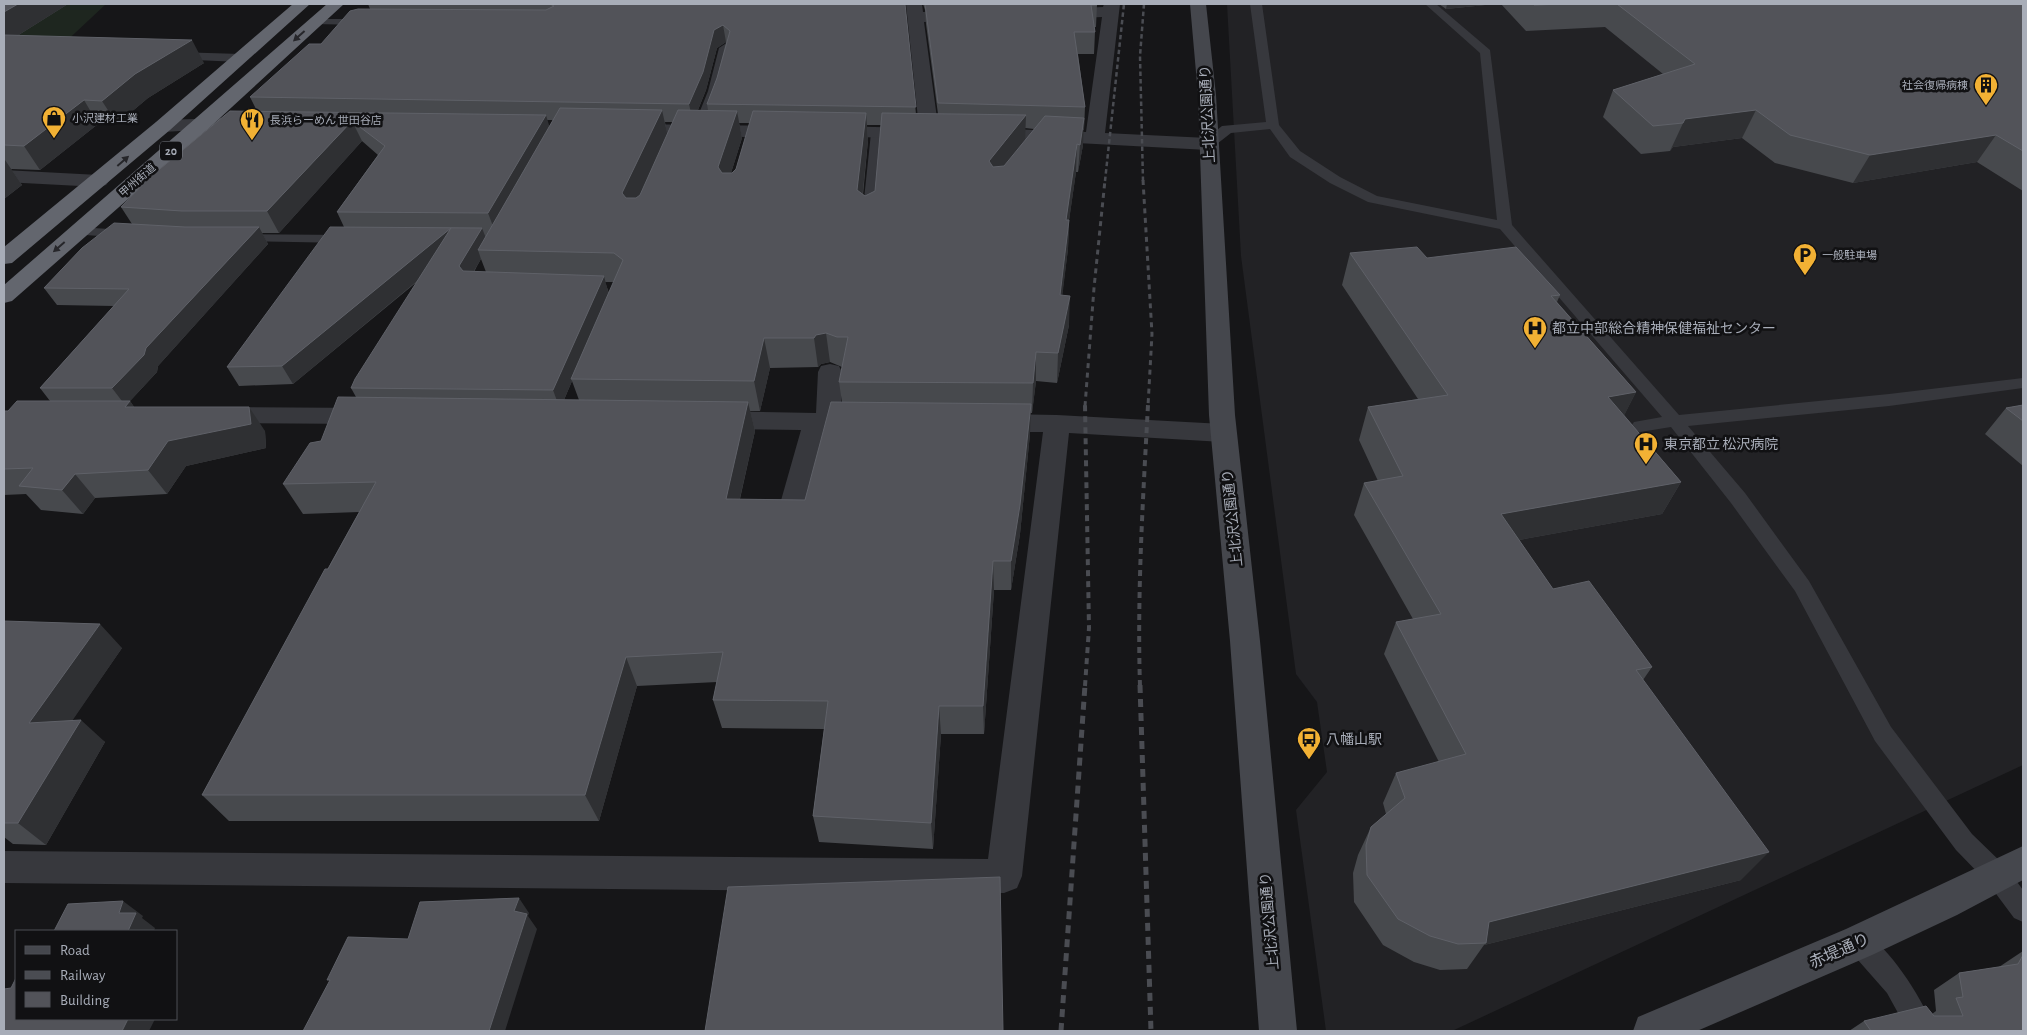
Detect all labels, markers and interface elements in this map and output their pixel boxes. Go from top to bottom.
one-way arrow [293,31,306,42]
street label: 上北沢公園通り [1196,65,1218,163]
building icon: 社会復帰病棟 [1973,72,1999,106]
place label: 社会復帰病棟 [1902,79,1968,91]
shop icon: 小沢建材工業 [41,105,67,139]
restaurant icon: 長浜らーめん 世田谷店 [239,107,265,141]
place label: 小沢建材工業 [72,112,138,124]
place label: 長浜らーめん 世田谷店 [270,114,382,126]
road number: 20 [160,142,182,160]
one-way arrow [116,155,128,167]
street label: 甲州街道 [116,161,158,199]
one-way arrow [52,242,65,253]
parking icon: 一般駐車場 [1792,242,1818,276]
place label: 一般駐車場 [1822,249,1877,261]
hospital icon: 都立中部総合精神保健福祉センター [1522,315,1548,349]
place label: 都立中部総合精神保健福祉センター [1552,320,1776,336]
hospital icon: 東京都立 松沢病院 [1633,431,1659,465]
place label: 東京都立 松沢病院 [1664,437,1778,452]
street label: 上北沢公園通り [1219,468,1245,568]
bus stop icon: 八幡山駅 [1296,726,1322,760]
place label: 八幡山駅 [1326,732,1382,747]
street label: 上北沢公園通り [1257,871,1281,971]
legend [15,930,178,1020]
street label: 赤堤通り [1807,930,1872,971]
text: Road [60,943,90,958]
text: Railway [60,968,106,983]
text: Building [60,993,110,1008]

